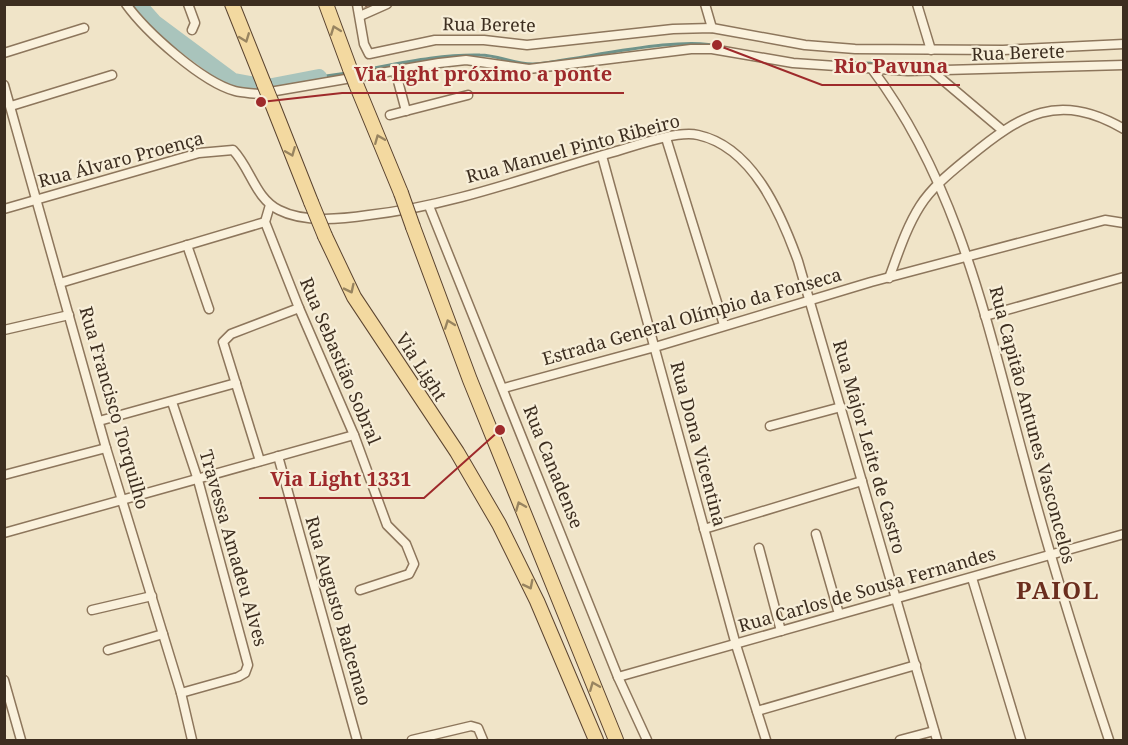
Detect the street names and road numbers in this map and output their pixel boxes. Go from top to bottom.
street label: Rua Berete [442,11,536,37]
street label: Rua Berete [971,38,1065,66]
street label: Rua Manuel Pinto Ribeiro [463,108,682,188]
street label: Rua Álvaro Proença [35,125,206,193]
street label: Estrada General Olímpio da Fonseca [539,262,844,370]
street label: Rua Sebastião Sobral [295,273,387,448]
street label: Rua Capitão Antunes Vasconcelos [984,283,1082,566]
street label: Rua Francisco Torquilho [75,304,155,512]
street label: Via Light [391,328,453,405]
street label: Rua Major Leite de Castro [828,337,912,556]
street label: Rua Dona Vicentina [665,359,733,529]
street label: Rua Canadense [518,401,590,532]
street label: Travessa Amadeu Alves [194,447,274,649]
street label: Rua Augusto Balcemao [300,513,378,708]
street label: Rua Carlos de Sousa Fernandes [735,541,998,637]

